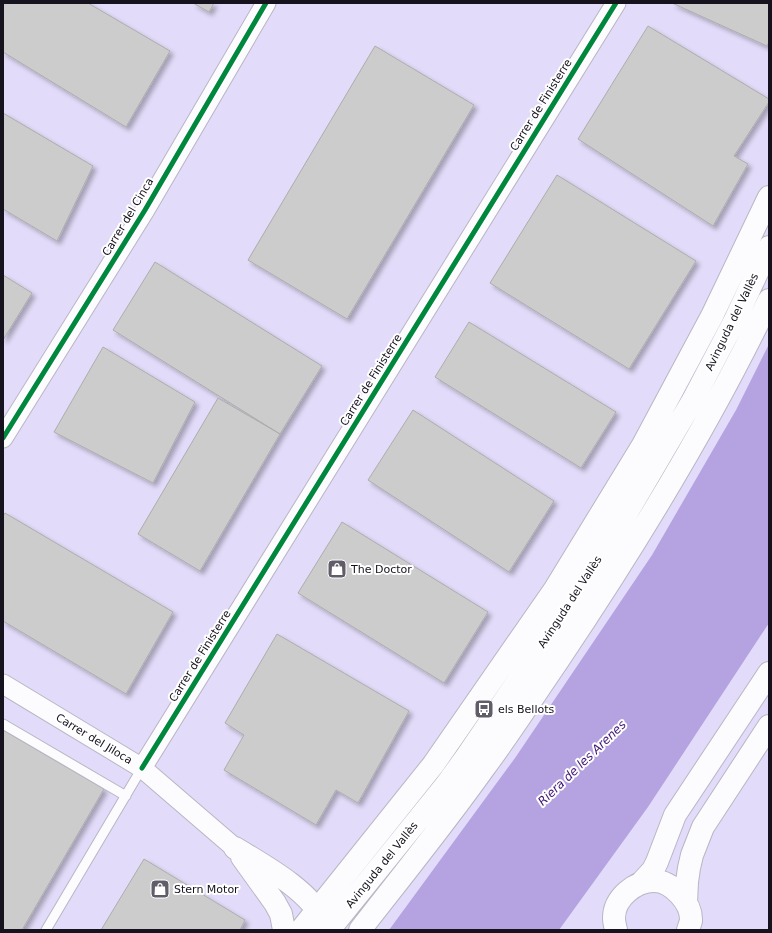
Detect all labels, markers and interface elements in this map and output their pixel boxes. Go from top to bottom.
street label: Carrer de Finisterre [507,56,575,153]
street label: Carrer del Cinca [100,176,156,258]
street label: Avinguda del Vallès [703,271,761,373]
street label: Carrer de Finisterre [337,331,405,428]
street label: Avinguda del Vallès [535,553,605,650]
shop icon: The Doctor [326,558,348,580]
place label: The Doctor [350,563,412,576]
street label: Carrer de Finisterre [166,607,234,704]
bus stop icon: els Bellots [473,698,495,720]
place label: els Bellots [498,703,555,716]
street label: Carrer del Jiloca [53,711,135,767]
water label: Riera de les Arenes [535,717,629,809]
street label: Avinguda del Vallès [343,819,421,911]
shop icon: Stern Motor [149,878,171,900]
place label: Stern Motor [174,883,239,896]

